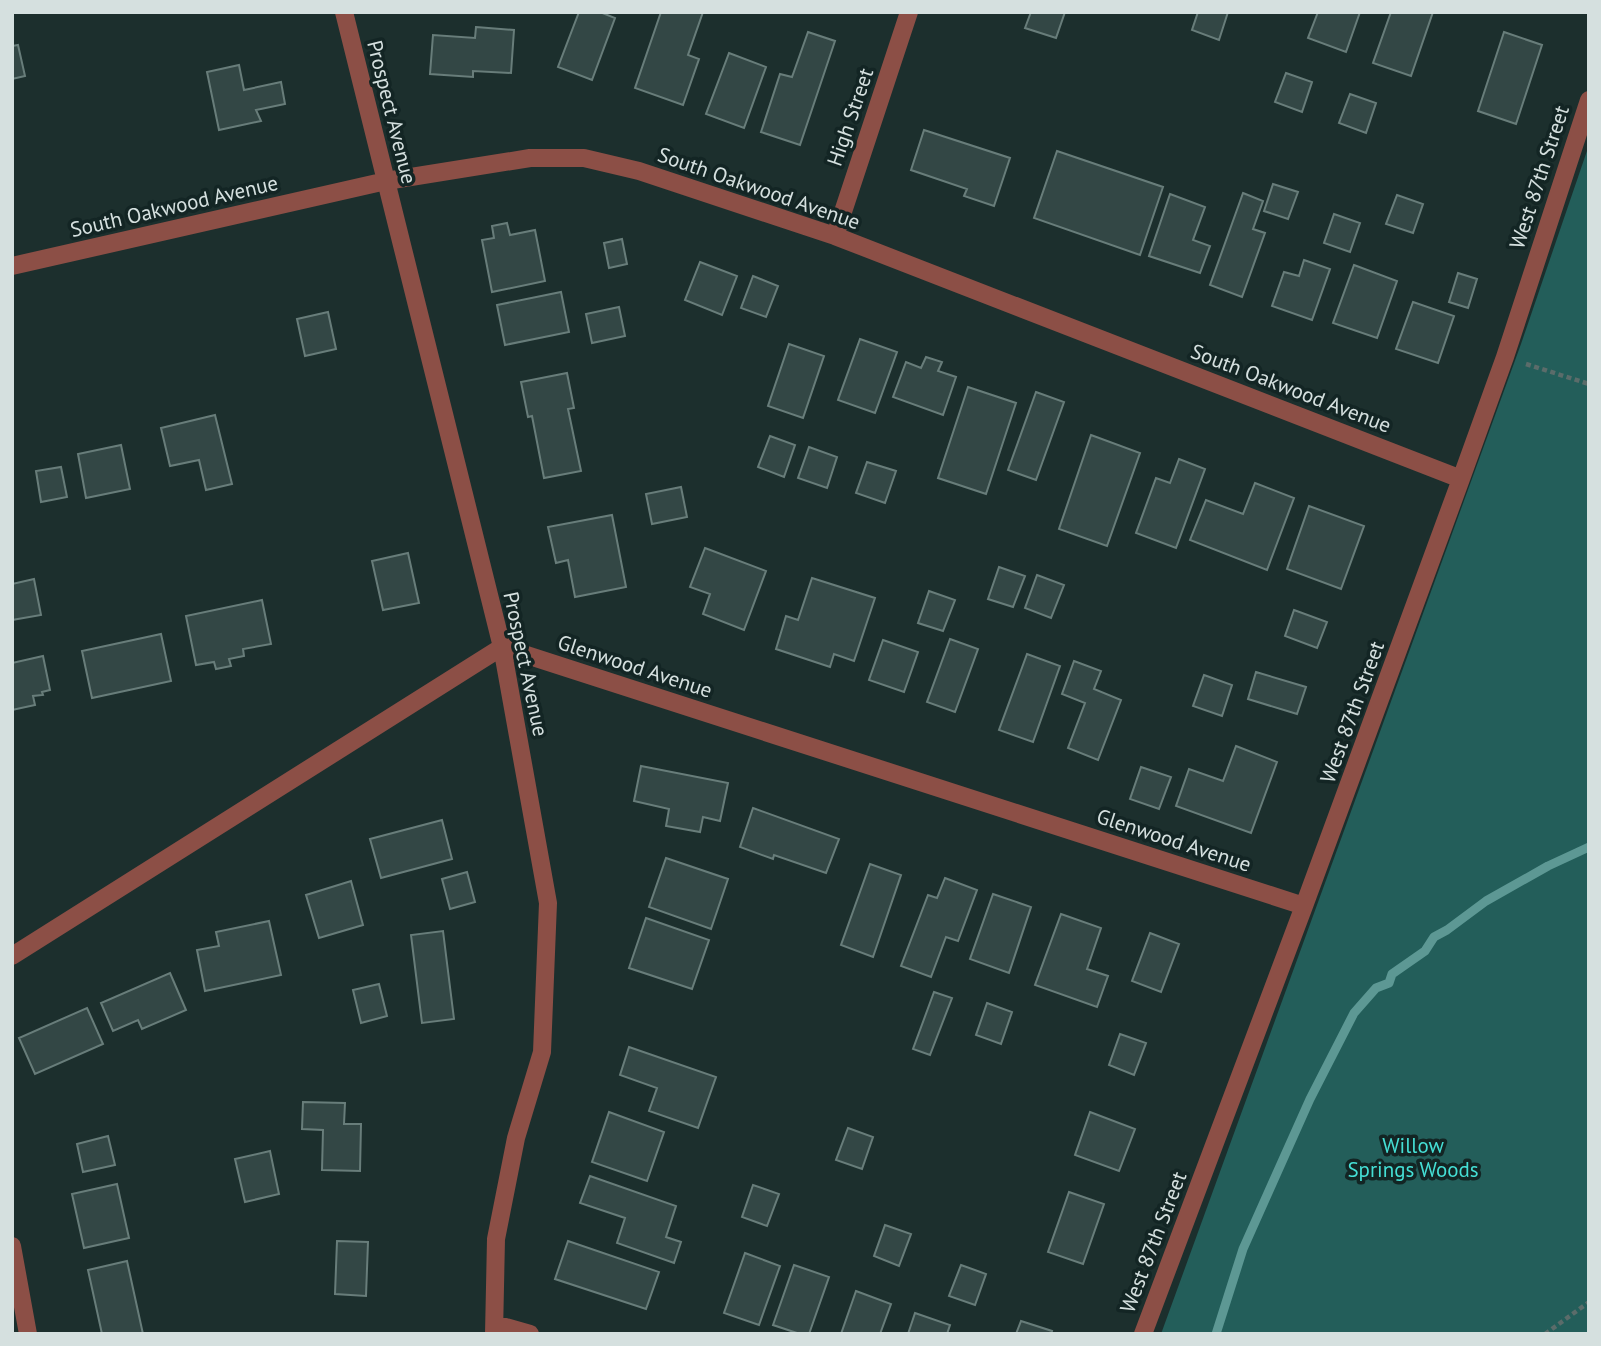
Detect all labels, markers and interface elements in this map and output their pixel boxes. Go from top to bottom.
street label: Prospect Avenue [361,37,423,187]
street label: High Street [821,65,879,169]
street label: West 87th Street [1503,102,1575,252]
street label: South Oakwood Avenue [654,141,864,235]
street label: South Oakwood Avenue [68,169,280,243]
street label: South Oakwood Avenue [1187,337,1395,439]
street label: Prospect Avenue [497,589,555,739]
street label: Glenwood Avenue [554,628,716,704]
street label: West 87th Street [1314,637,1390,787]
street label: Glenwood Avenue [1093,802,1255,878]
park label: Willow Springs Woods [1347,1132,1479,1183]
street label: West 87th Street [1114,1168,1192,1316]

